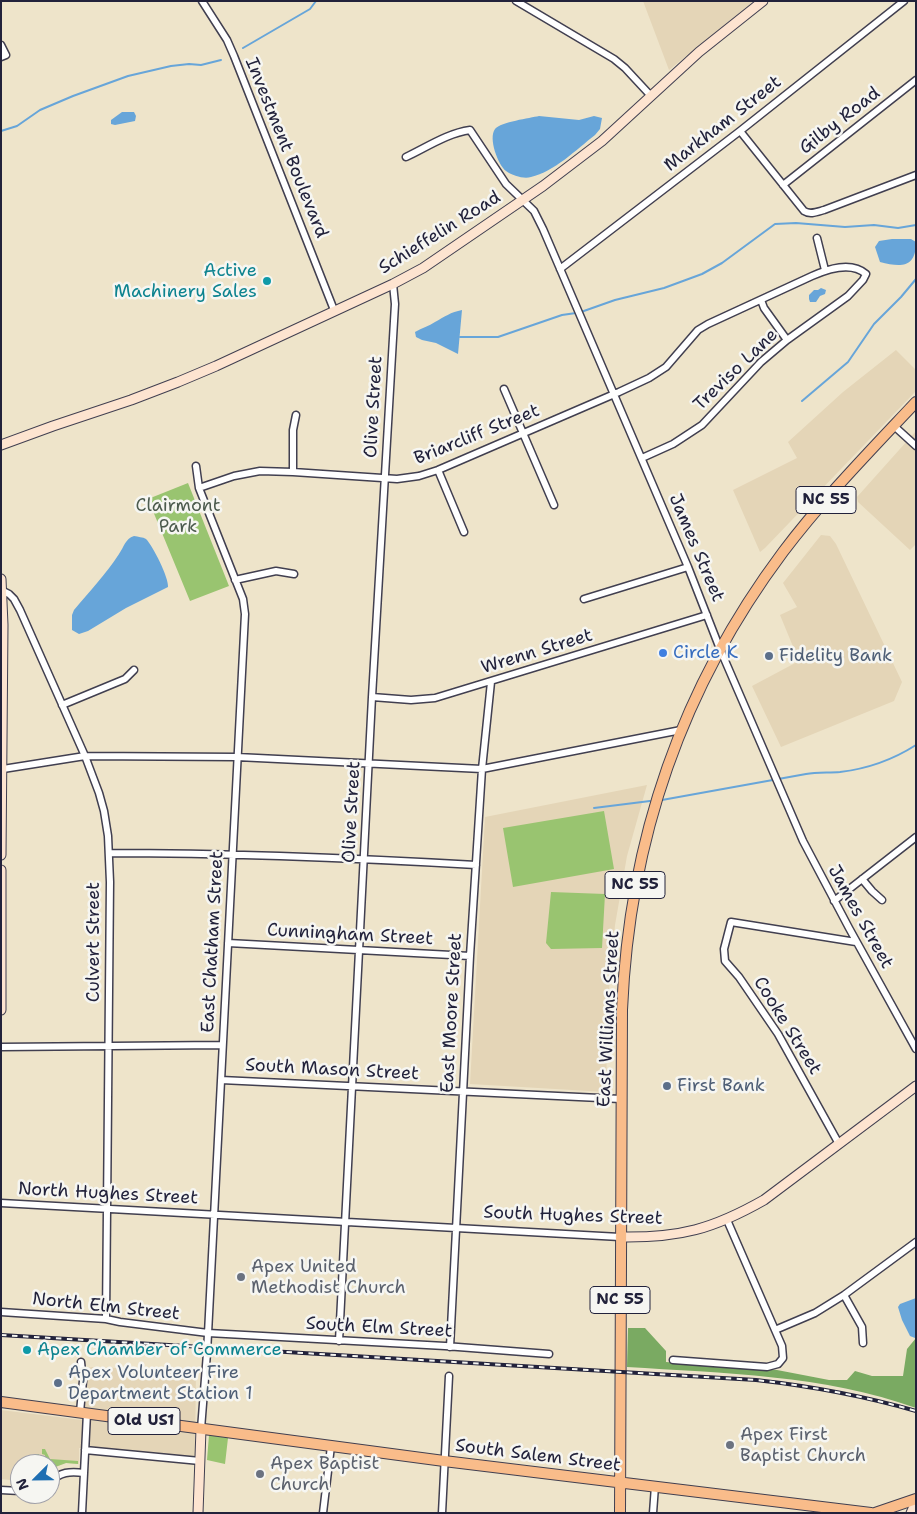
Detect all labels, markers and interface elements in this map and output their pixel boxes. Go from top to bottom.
street label: Investment Boulevard [240,55,332,241]
street label: Markham Street [660,72,786,176]
street label: Gilby Road [795,83,885,159]
street label: Schieffelin Road [375,187,505,279]
place label: Active Machinery Sales [114,260,257,302]
marker: Active Machinery Sales [261,275,273,287]
street label: Treviso Lane [689,324,783,416]
street label: Olive Street [361,355,387,459]
street label: Briarcliff Street [411,400,543,470]
road number: NC 55 [796,486,856,514]
street label: James Street [664,491,728,605]
park label: Clairmont Park [135,495,221,538]
street label: Wrenn Street [479,625,595,679]
place label: Circle K [673,642,738,664]
place label: Fidelity Bank [779,645,892,667]
marker: Circle K [657,647,669,659]
marker: Fidelity Bank [763,650,775,662]
street label: Olive Street [339,760,365,864]
street label: East Chatham Street [197,851,229,1033]
street label: James Street [823,861,897,973]
road number: NC 55 [605,872,665,898]
street label: Culvert Street [83,882,105,1002]
street label: Cunningham Street [266,920,434,950]
street label: East Williams Street [594,930,624,1108]
street label: East Moore Street [437,932,467,1094]
street label: Cooke Street [748,973,826,1079]
street label: South Mason Street [245,1055,419,1085]
place label: First Bank [677,1075,765,1097]
marker: First Bank [661,1080,673,1092]
street label: North Hughes Street [17,1178,199,1210]
street label: South Hughes Street [483,1202,663,1230]
place label: Apex United Methodist Church [251,1256,406,1298]
marker: Apex United Methodist Church [235,1271,247,1283]
road number: NC 55 [590,1286,650,1314]
street label: North Elm Street [31,1289,181,1325]
street label: South Elm Street [305,1313,453,1343]
place label: Apex Chamber of Commerce [37,1339,282,1361]
marker: Apex Chamber of Commerce [21,1344,33,1356]
place label: Apex Volunteer Fire Department Station 1 [68,1362,253,1405]
marker: Apex Volunteer Fire Department Station 1 [52,1377,64,1389]
road number: Old US1 [108,1408,180,1434]
place label: Apex First Baptist Church [740,1424,866,1466]
street label: South Salem Street [454,1435,622,1477]
marker: Apex First Baptist Church [724,1439,736,1451]
place label: Apex Baptist Church [270,1453,379,1496]
north arrow [10,1454,60,1504]
marker: Apex Baptist Church [254,1468,266,1480]
text: N [12,1476,33,1493]

